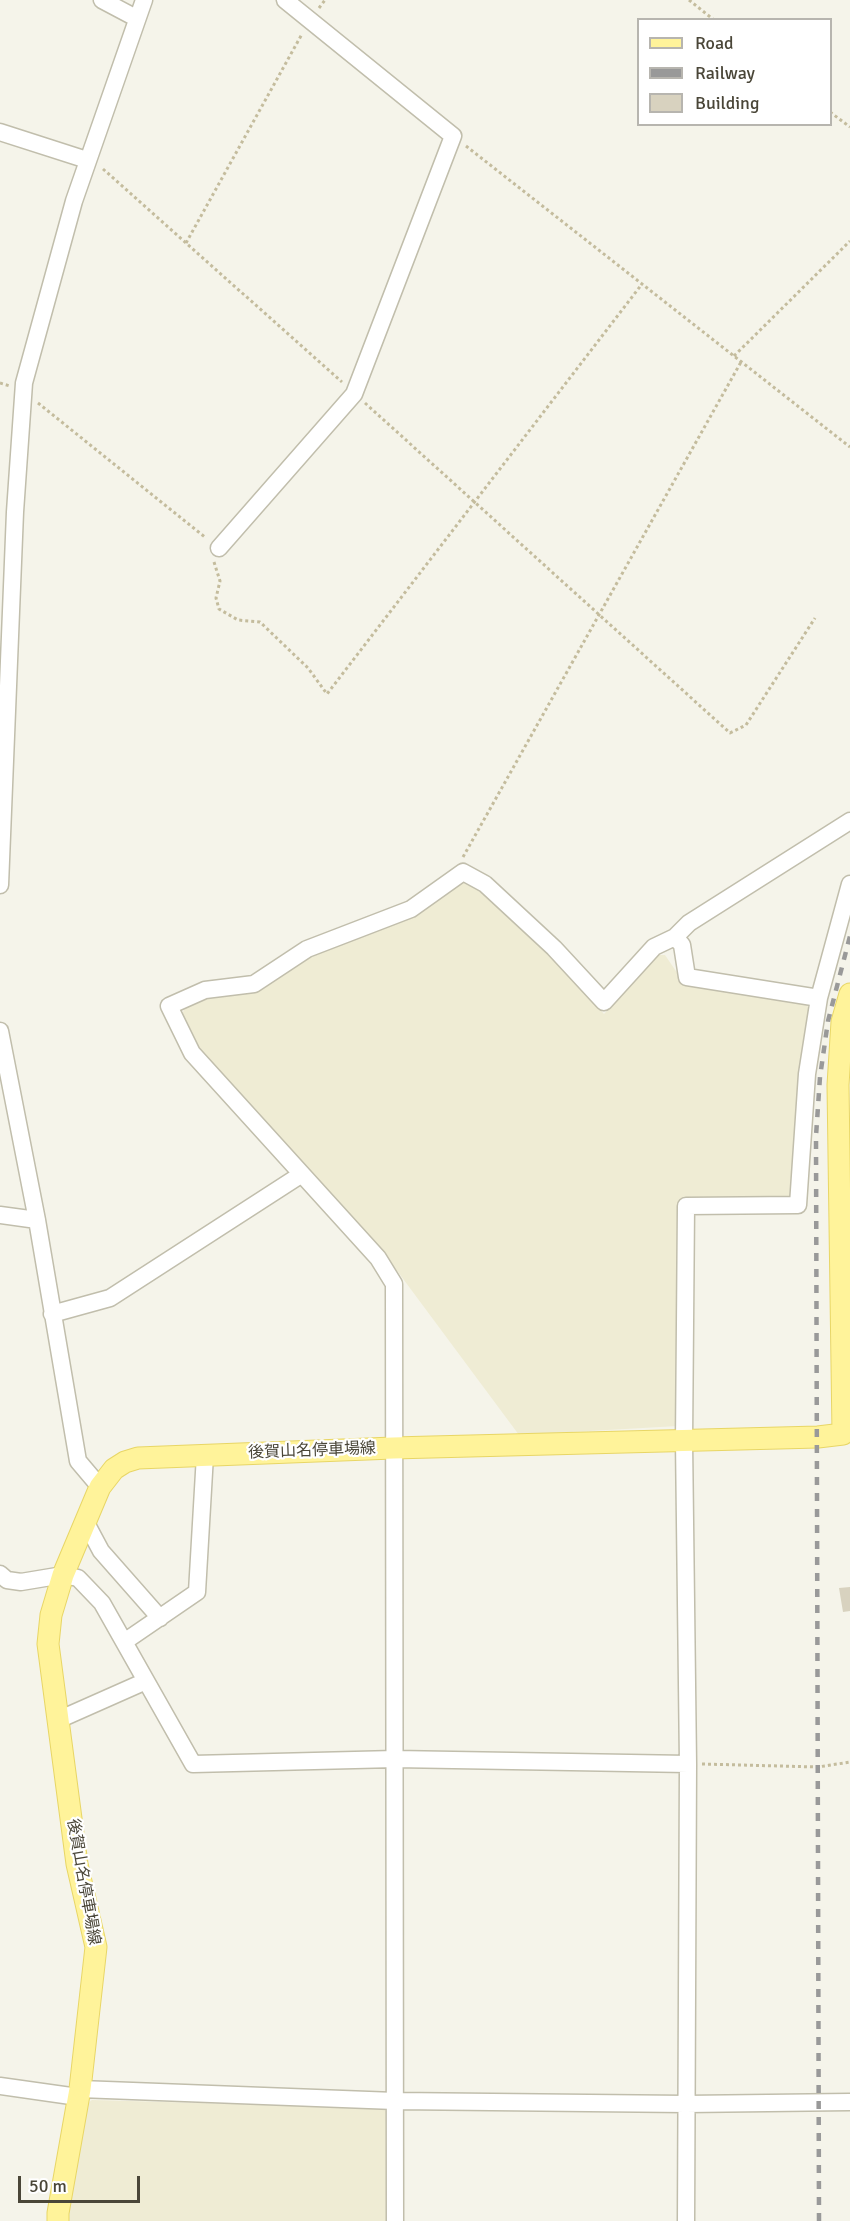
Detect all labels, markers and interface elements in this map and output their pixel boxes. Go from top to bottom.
legend [637,18,832,126]
text: Road [695,32,734,54]
text: Railway [695,62,755,84]
text: Building [695,92,759,114]
street label: 後賀山名停車場線 [248,1439,376,1463]
street label: 後賀山名停車場線 [62,1817,104,1947]
scale bar [21,2164,142,2202]
text: 50 m [29,2175,67,2197]

